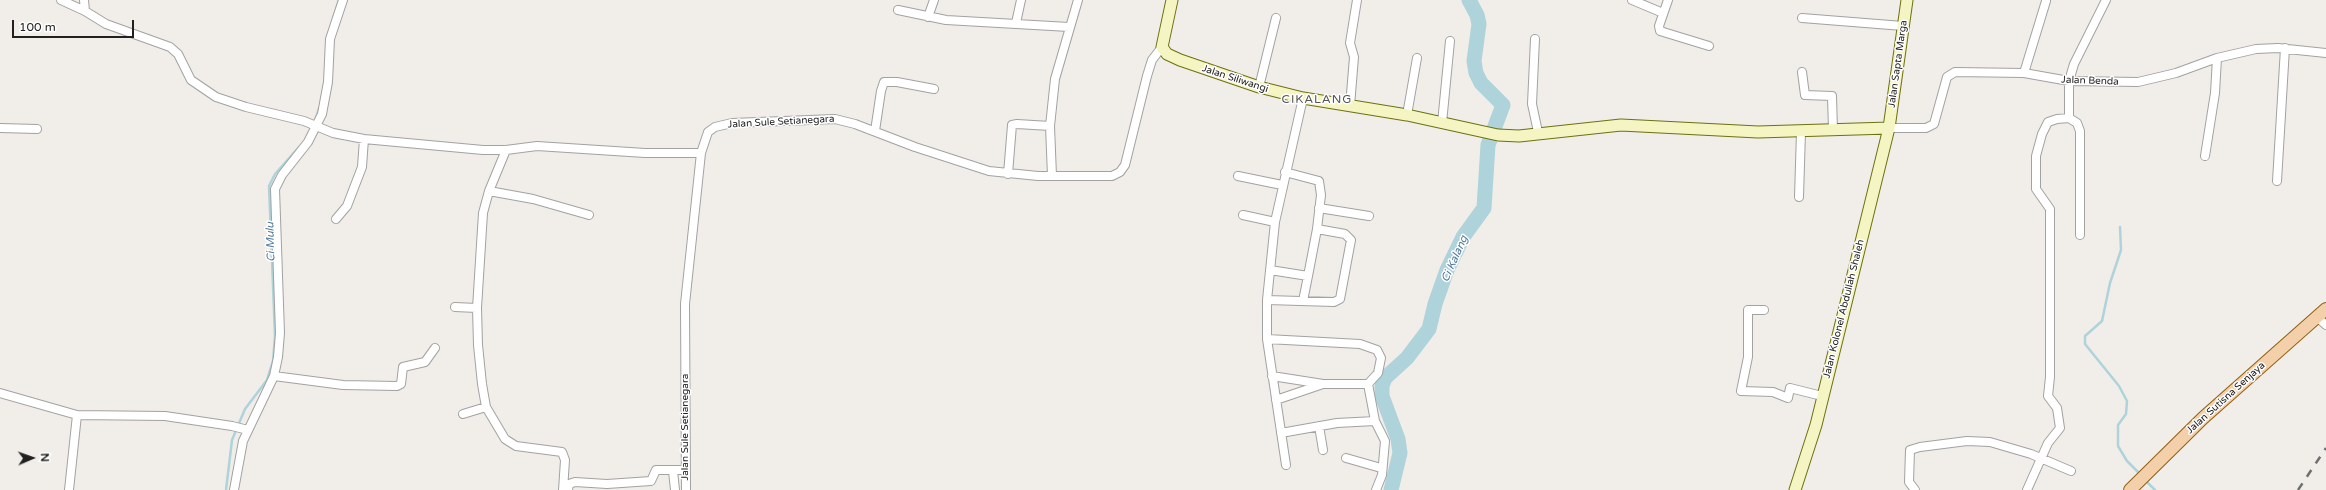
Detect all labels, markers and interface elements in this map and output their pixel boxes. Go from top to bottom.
scale bar [14,12,136,38]
text: 100 m [19,20,56,34]
street label: Jalan Sapta Marga [1886,20,1910,108]
street label: Jalan Siliwangi [1200,63,1270,95]
street label: Jalan Benda [2061,74,2119,88]
district label: CIKALANG [1282,93,1352,107]
street label: Jalan Sule Setianegara [727,113,835,131]
water label: Ci Mulu [264,222,278,262]
water label: Ci Kalang [1439,234,1471,284]
street label: Jalan Kolonel Abdullah Shaleh [1821,238,1867,380]
street label: Jalan Sutisna Senjaya [2184,360,2268,436]
street label: Jalan Sule Setianegara [679,374,691,480]
north arrow [12,438,52,478]
text: N [38,453,51,462]

